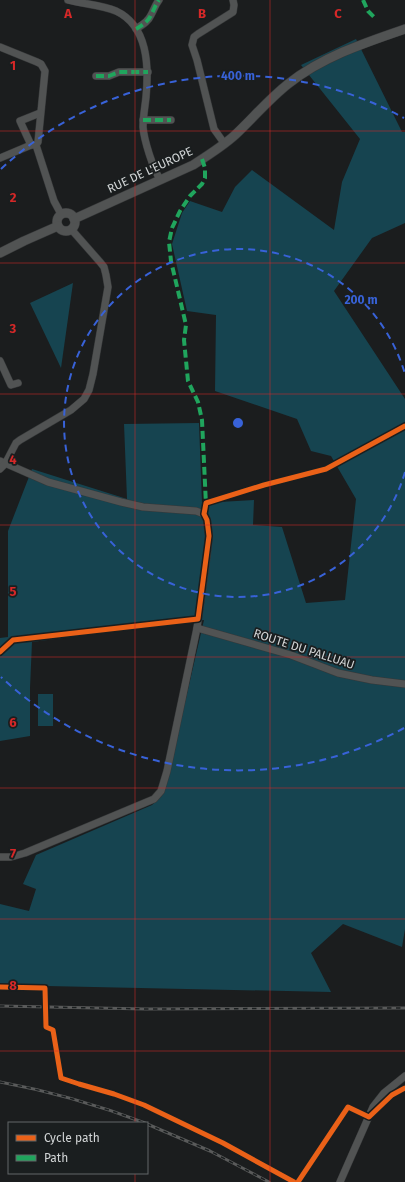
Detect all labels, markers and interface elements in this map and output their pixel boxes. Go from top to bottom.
text: A [63,6,72,21]
text: B [198,6,206,21]
text: C [334,6,342,21]
text: 1 [10,58,16,73]
text: 400 m [221,69,255,83]
street label: RUE DE L'EUROPE [105,144,195,196]
text: 2 [10,190,17,205]
text: 200 m [344,293,378,307]
text: 3 [9,321,17,336]
centre of rings [231,416,245,430]
text: 4 [9,452,17,467]
text: 5 [10,584,17,599]
street label: ROUTE DU PALLUAU [252,626,356,672]
text: 6 [9,715,17,730]
text: 7 [10,846,16,861]
text: 8 [9,978,17,993]
legend [8,1122,148,1174]
text: Cycle path [44,1131,100,1145]
text: Path [44,1151,68,1165]

